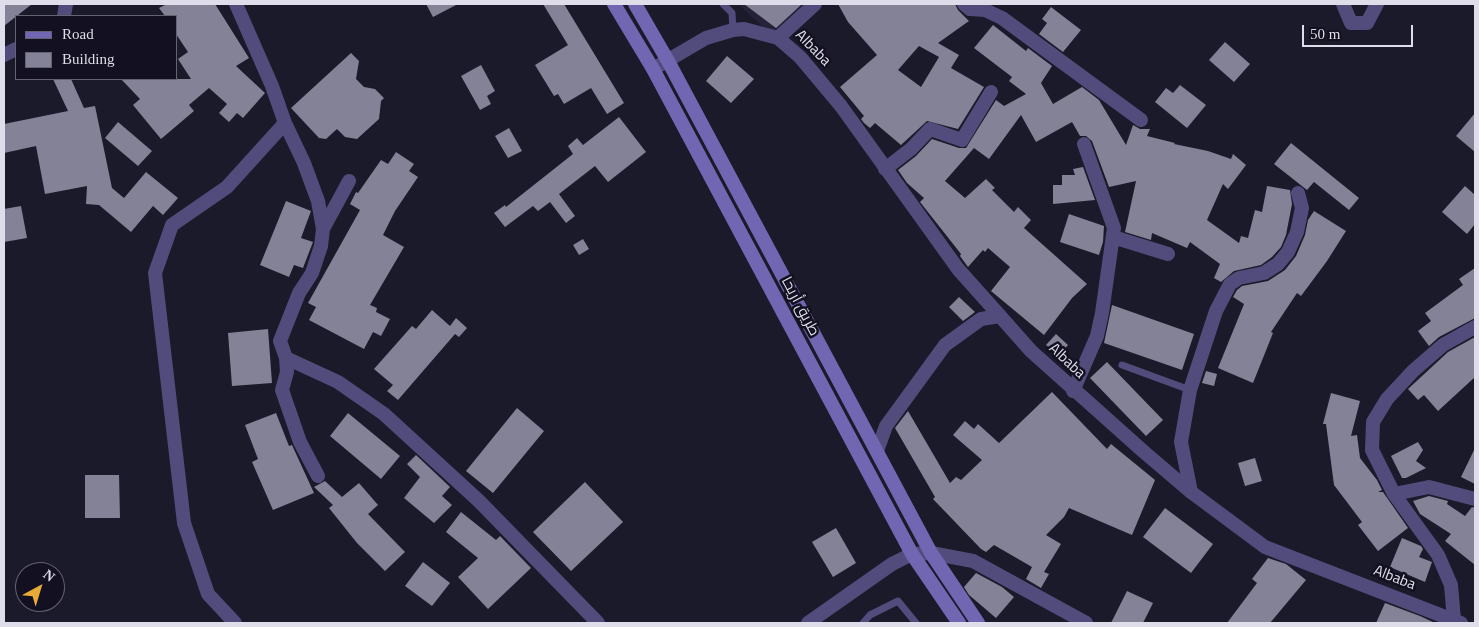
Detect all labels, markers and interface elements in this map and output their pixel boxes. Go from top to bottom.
legend [15,15,178,80]
scale bar [1304,15,1415,47]
text: Road [62,26,94,42]
text: 50 m [1310,26,1340,42]
street label: Albaba [790,27,834,71]
text: Building [62,51,115,67]
street label: طريق أريحا [776,274,822,340]
street label: Albaba [1044,341,1088,383]
north arrow [15,562,65,612]
street label: Albaba [1371,563,1417,595]
text: N [40,567,58,585]

